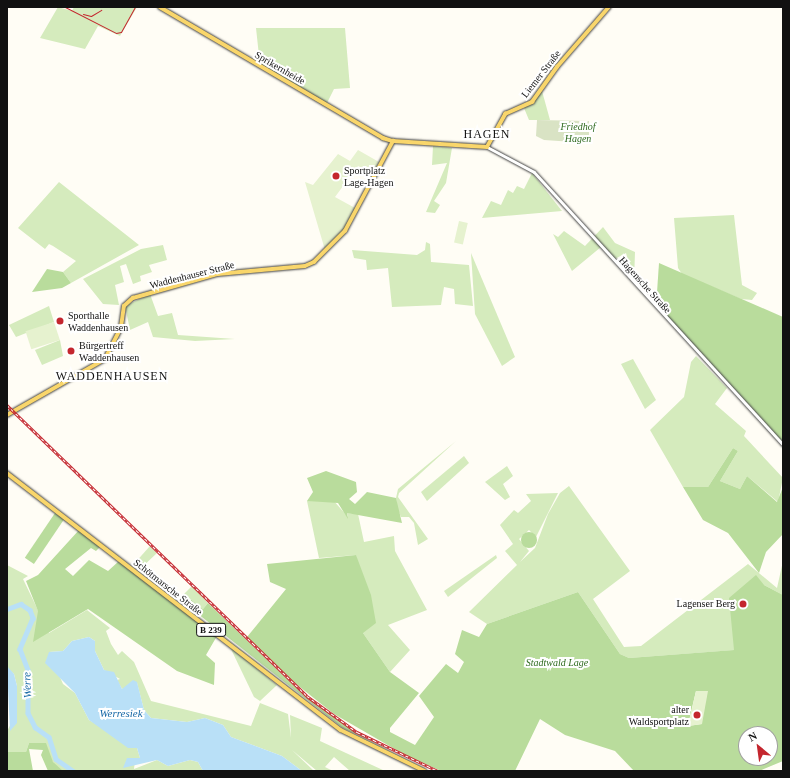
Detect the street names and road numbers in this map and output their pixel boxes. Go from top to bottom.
street label: Liemer Straße [519,48,563,100]
street label: Sprikernheide [253,49,307,87]
street label: Hagensche Straße [616,254,674,316]
street label: Waddenhauser Straße [149,259,235,291]
street label: Schötmarsche Straße [131,556,205,618]
road number: B 239 [196,623,226,637]

